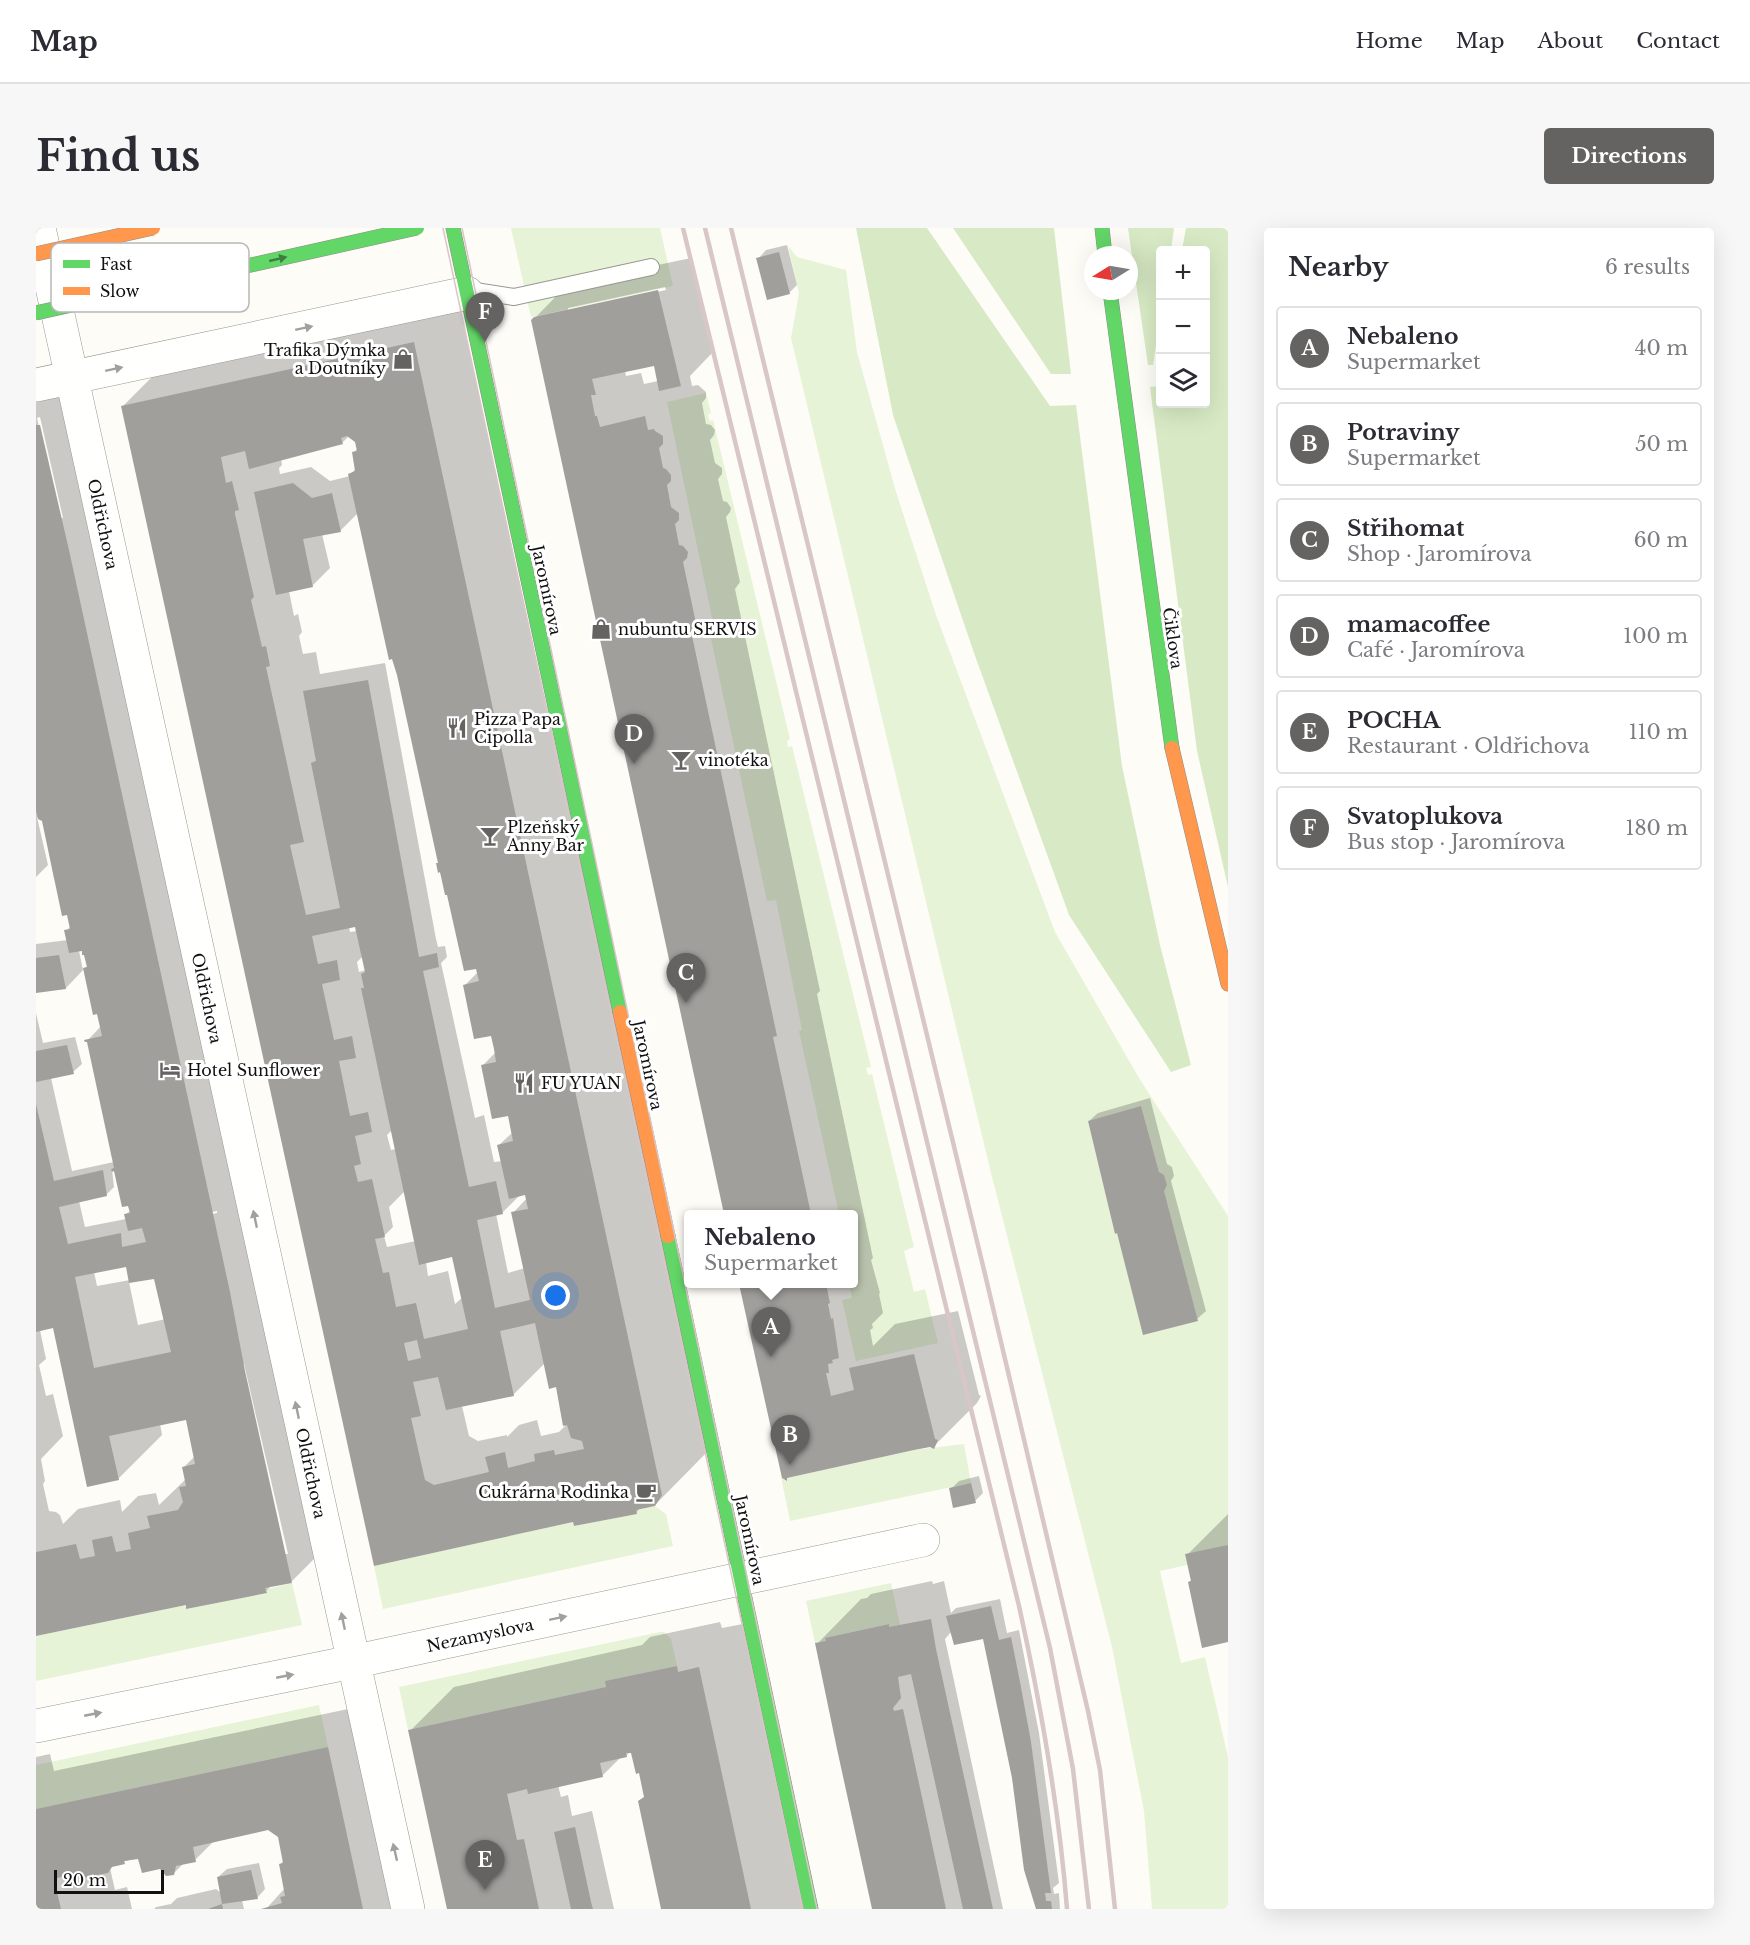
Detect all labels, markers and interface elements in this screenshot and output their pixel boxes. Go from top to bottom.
text: Map [30,24,98,59]
text: Home [1356,28,1423,54]
text: Map [1456,28,1504,54]
text: About [1537,28,1603,54]
text: Contact [1636,28,1720,54]
button: Directions [1544,128,1714,184]
text: Find us [36,130,200,182]
legend [51,243,249,312]
north arrow [1084,246,1138,300]
map controls [1156,246,1210,408]
button: + [1156,246,1210,300]
text: Nearby [1288,251,1389,283]
text: Fast [100,254,132,274]
one-way arrow [268,254,287,263]
text: 6 results [1605,255,1690,279]
text: Slow [100,281,140,301]
pin: F [466,292,504,342]
button: − [1156,300,1210,354]
one-way arrow [295,323,314,332]
text: Nebaleno [1347,323,1459,350]
text: A [1301,336,1318,360]
text: 40 m [1635,336,1688,360]
place label: Trafika Dýmka a Doutníky [264,340,387,378]
shop icon: Trafika Dýmka a Doutníky [391,347,415,371]
text: Supermarket [1347,350,1481,374]
button: layers [1156,354,1210,408]
one-way arrow [105,364,124,373]
text: Potraviny [1347,419,1460,446]
text: B [1302,432,1317,456]
text: 50 m [1635,432,1688,456]
text: Supermarket [1347,446,1481,470]
street label: Oldřichova [84,477,122,571]
text: Střihomat [1347,515,1464,542]
text: C [1301,528,1318,552]
text: 60 m [1634,528,1688,552]
street label: Jaromírova [527,541,566,637]
text: Shop · Jaromírova [1347,542,1532,566]
street label: Čiklova [1159,606,1187,670]
text: mamacoffee [1347,611,1490,638]
shop icon: nubuntu SERVIS [589,617,613,641]
place label: nubuntu SERVIS [618,619,757,639]
text: D [1300,624,1319,648]
text: 100 m [1623,624,1688,648]
text: Café · Jaromírova [1347,638,1525,662]
text: POCHA [1347,707,1440,734]
place label: Pizza Papa Cipolla [474,709,561,747]
pin: D [614,714,654,764]
restaurant icon: Pizza Papa Cipolla [445,716,469,740]
text: E [1302,720,1317,744]
text: 110 m [1629,720,1688,744]
text: Restaurant · Oldřichova [1347,734,1590,758]
bar icon: vinotéka [669,748,693,772]
place label: vinotéka [698,750,769,770]
text: Svatoplukova [1347,803,1503,830]
text: F [1303,816,1316,840]
text: 180 m [1625,816,1688,840]
place label: Plzeňský Anny Bar [506,817,585,855]
bar icon: Plzeňský Anny Bar [478,824,502,848]
text: Bus stop · Jaromírova [1347,830,1565,854]
street label: Oldřichova [188,951,226,1045]
pin: C [666,954,706,1003]
street label: Jaromírova [628,1016,667,1112]
hotel icon: Hotel Sunflower [158,1058,182,1082]
place label: Hotel Sunflower [187,1060,320,1080]
restaurant icon: FU YUAN [512,1071,536,1095]
place label: FU YUAN [541,1073,621,1093]
one-way arrow [250,1210,260,1228]
popup [684,1210,858,1288]
text: Nebaleno [704,1224,816,1251]
text: Supermarket [704,1251,838,1275]
your location [541,1281,570,1310]
pin: A [752,1308,790,1357]
one-way arrow [292,1400,301,1419]
pin: B [770,1416,810,1465]
street label: Oldřichova [292,1426,330,1520]
cafe icon: Cukrárna Rodinka [634,1480,658,1504]
place label: Cukrárna Rodinka [478,1482,629,1502]
street label: Jaromírova [730,1491,769,1587]
one-way arrow [338,1611,348,1630]
one-way arrow [548,1613,567,1622]
street label: Nezamyslova [425,1614,535,1656]
one-way arrow [275,1671,294,1680]
one-way arrow [84,1709,103,1718]
pin: E [466,1840,504,1890]
one-way arrow [390,1842,399,1861]
scale bar [54,1867,164,1894]
text: 20 m [63,1870,106,1890]

